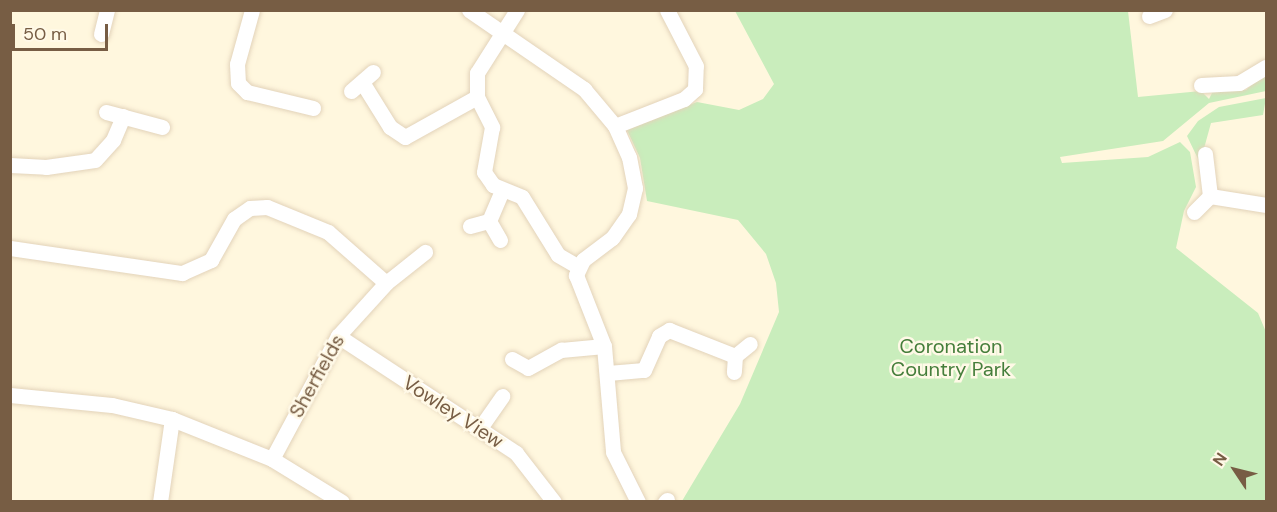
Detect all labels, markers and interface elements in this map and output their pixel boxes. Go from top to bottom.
scale bar [15,12,111,50]
text: 50 m [23,22,67,46]
street label: Sherfields [284,330,350,422]
park label: Coronation Country Park [891,335,1011,382]
street label: Vowley View [398,371,508,453]
north arrow [1205,440,1265,500]
text: N [1208,449,1232,470]

